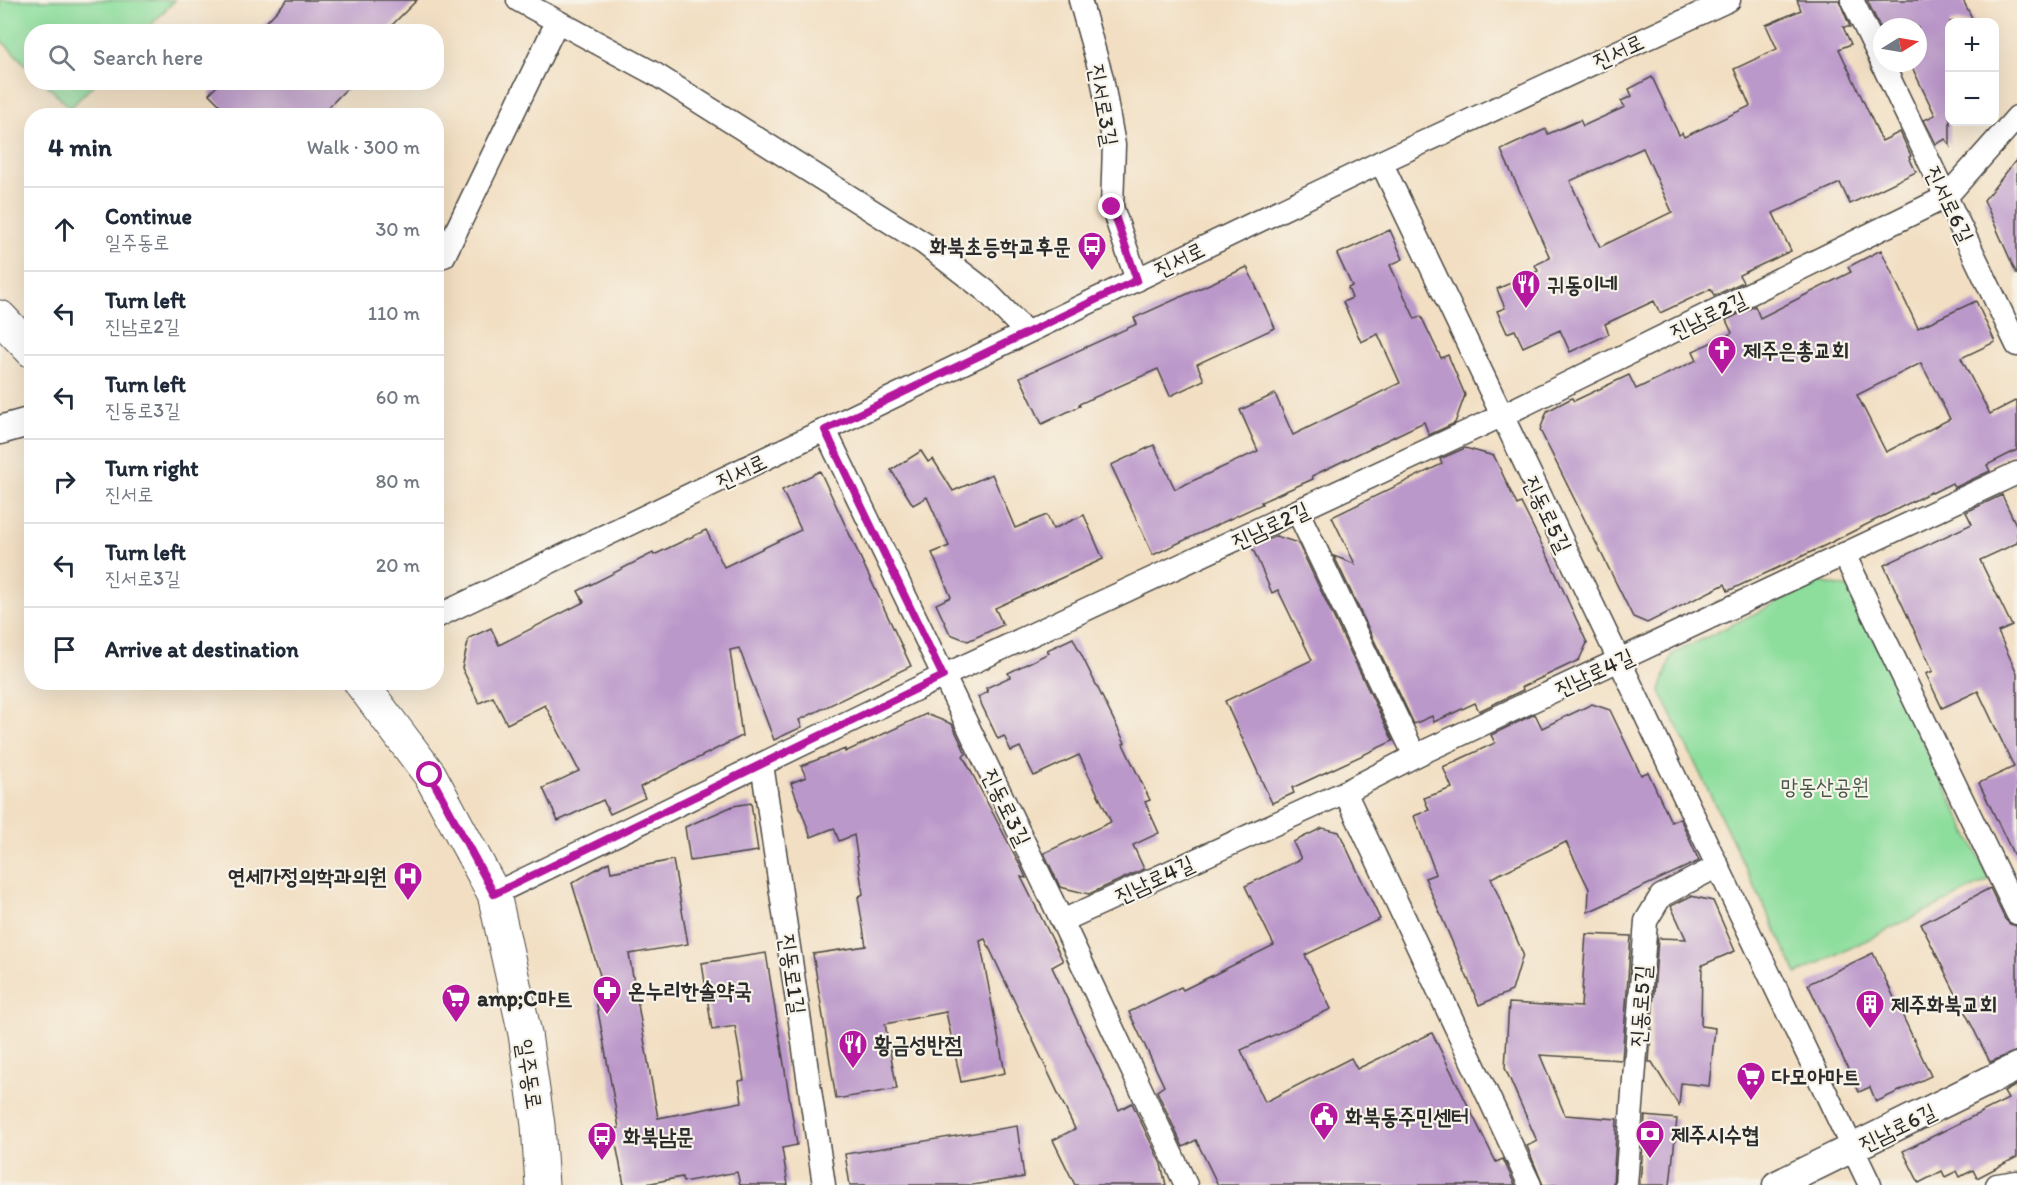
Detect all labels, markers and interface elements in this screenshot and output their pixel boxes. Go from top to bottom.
north arrow [1873,18,1927,72]
map controls [1945,18,1999,126]
button: + [1945,18,1999,72]
search box [24,24,444,90]
street label: 진서로 [1588,28,1648,75]
icon: search [45,41,78,74]
text: Search here [93,44,203,71]
street label: 진서로3길 [1083,62,1124,148]
button: − [1945,72,1999,126]
text: 4 min [48,131,112,163]
text: Walk · 300 m [307,135,420,159]
street label: 진서로6길 [1919,161,1980,247]
route end [1098,193,1124,219]
text: Continue [105,203,192,230]
icon: ahead [48,213,81,246]
text: 30 m [375,217,420,241]
text: 일주동로 [105,230,169,254]
bus stop icon: 화북초등학교후문 [1076,230,1108,272]
place label: 화북초등학교후문 [929,233,1071,260]
street label: 진서로 [1149,236,1209,283]
restaurant icon: 귀동이네 [1510,268,1542,310]
place label: 귀동이네 [1547,271,1618,298]
street label: 진남로2길 [1665,285,1751,346]
text: Turn left [105,287,186,314]
icon: left [48,297,81,330]
text: 110 m [368,301,420,325]
text: 진남로2길 [105,314,180,338]
church icon: 제주은총교회 [1706,334,1738,376]
place label: 제주은총교회 [1743,337,1849,364]
text: Turn left [105,371,186,398]
icon: left [48,381,81,414]
text: 60 m [376,385,420,409]
text: 진동로3길 [105,398,180,422]
street label: 진서로 [711,448,771,495]
text: Turn right [105,455,199,482]
icon: right [48,465,81,498]
text: 80 m [375,469,420,493]
street label: 진동로5길 [1517,471,1578,557]
text: 진서로 [105,482,153,506]
street label: 진남로2길 [1227,496,1314,555]
text: Turn left [105,539,186,566]
icon: left [48,549,81,582]
text: 20 m [376,553,420,577]
text: 진서로3길 [105,566,180,590]
icon: arrive [48,633,81,666]
text: Arrive at destination [105,636,299,663]
street label: 진남로4길 [1550,642,1638,702]
route start [416,761,442,787]
street label: 진동로3길 [976,764,1037,851]
park label: 망동산공원 [1781,773,1869,800]
street label: 진남로4길 [1110,849,1198,909]
hospital icon: 연세가정의학과의원 [392,860,424,902]
place label: 연세가정의학과의원 [228,863,387,890]
street label: 진동로1길 [773,932,812,1016]
street label: 진동로5길 [1624,964,1657,1048]
pharmacy icon: 온누리한솔약국 [591,974,623,1016]
place label: 온누리한솔약국 [628,977,752,1004]
supermarket icon: amp;C마트 [440,982,472,1024]
place label: amp;C마트 [477,985,573,1012]
building icon: 제주화북교회 [1854,988,1886,1030]
place label: 제주화북교회 [1891,991,1997,1018]
restaurant icon: 황금성반점 [837,1028,869,1070]
place label: 황금성반점 [874,1031,963,1058]
street label: 일주동로 [511,1037,548,1111]
supermarket icon: 다모아마트 [1735,1060,1767,1102]
place label: 다모아마트 [1772,1063,1861,1090]
street label: 진남로6길 [1854,1097,1940,1158]
public building icon: 화북동주민센터 [1308,1100,1340,1142]
place label: 화북동주민센터 [1345,1103,1469,1130]
bank icon: 제주시수협 [1634,1118,1666,1160]
bus stop icon: 화북남문 [586,1120,618,1162]
place label: 제주시수협 [1671,1121,1760,1148]
place label: 화북남문 [623,1123,694,1150]

